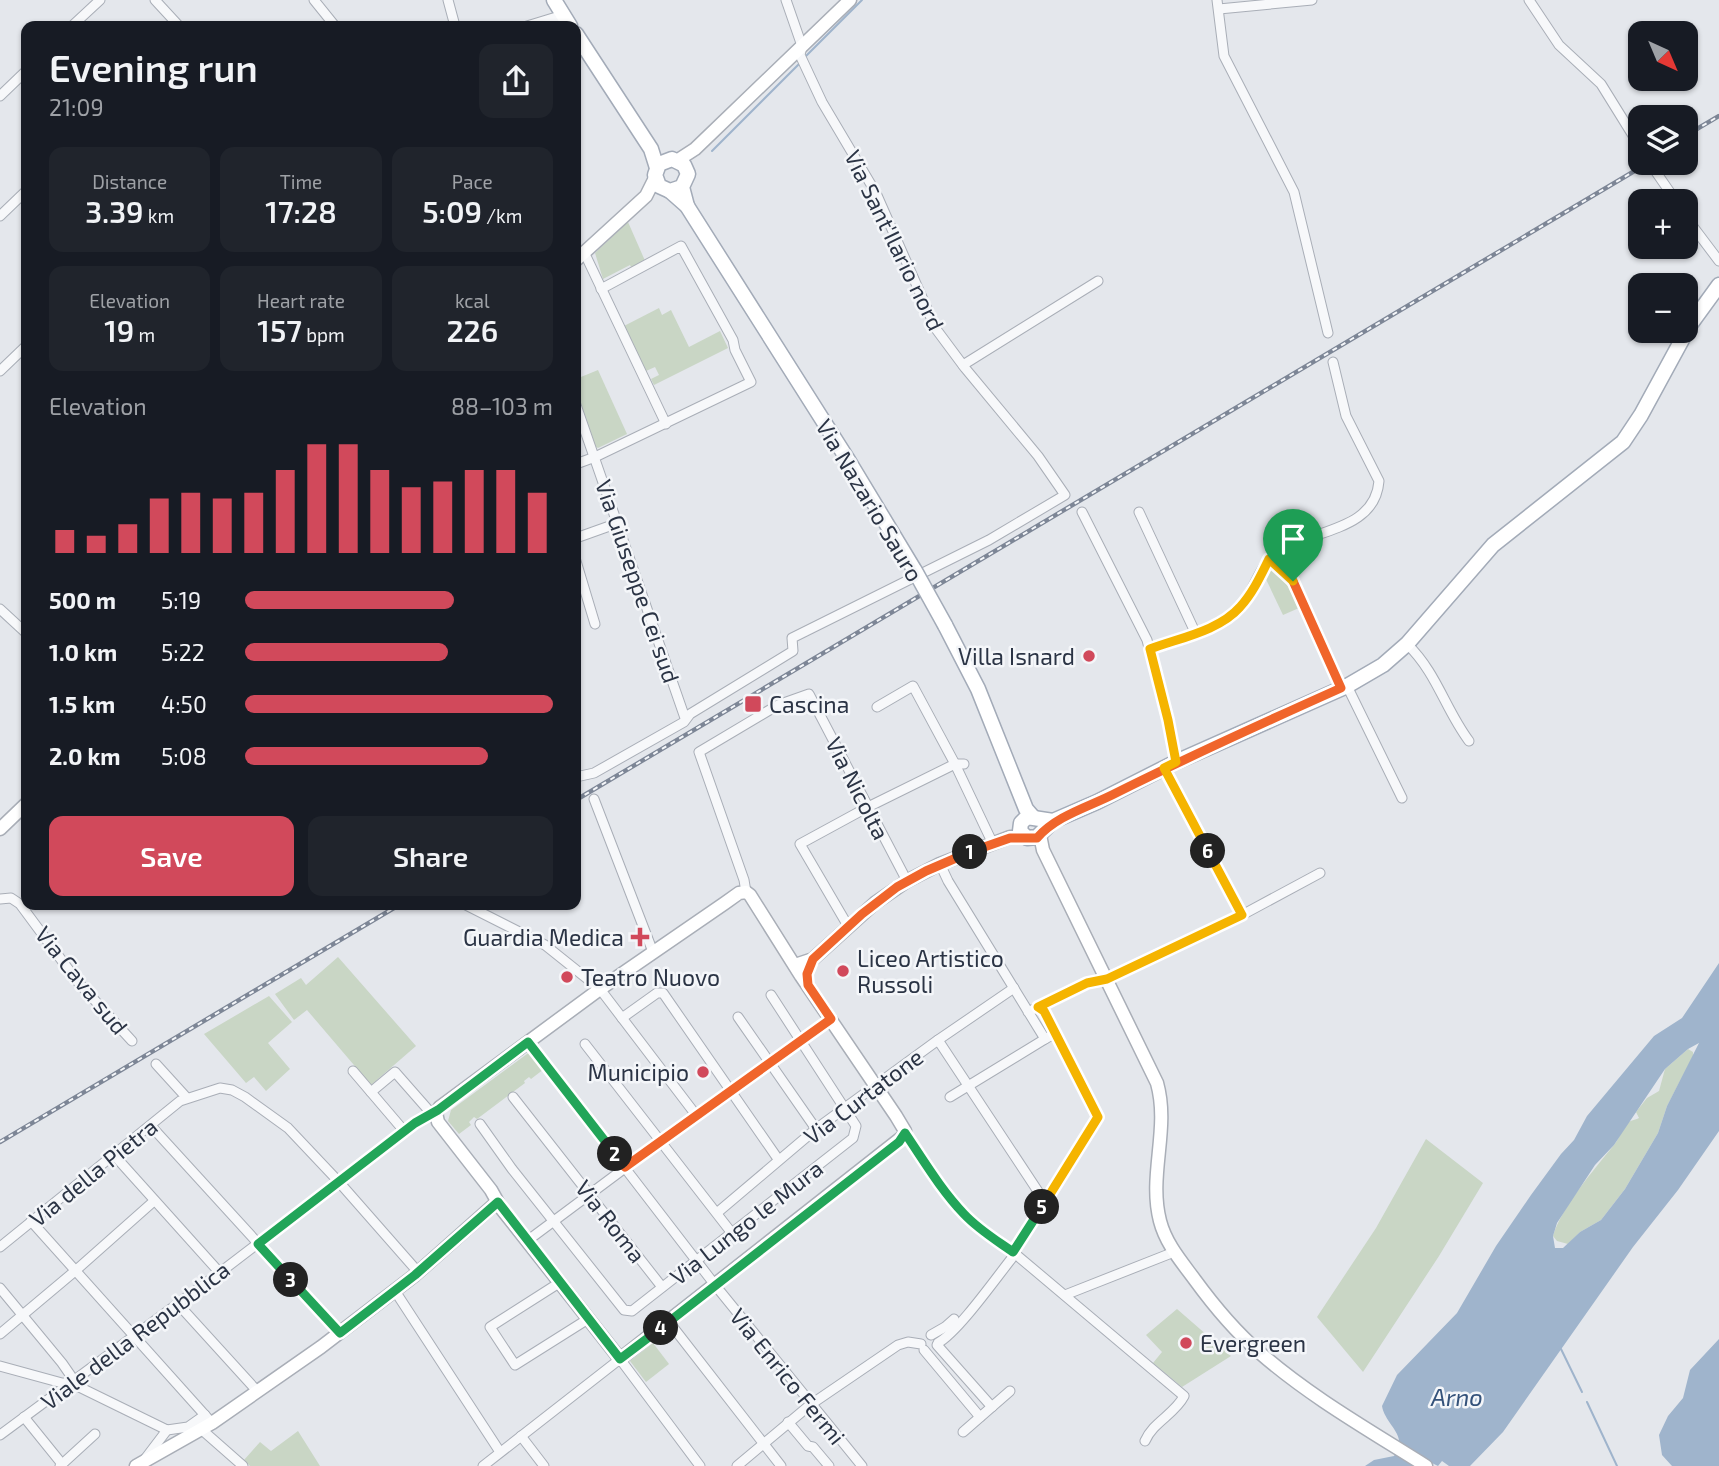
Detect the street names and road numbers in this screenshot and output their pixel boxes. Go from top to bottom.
street label: Via Sant'Ilario nord [839,145,951,335]
street label: Via Nazario Sauro [811,414,929,586]
street label: Via Giuseppe Cei sud [590,476,686,686]
street label: Via Nicolta [820,732,896,844]
street label: Via Cava sud [30,920,134,1040]
street label: Via Curtatone [798,1042,928,1150]
street label: Via della Pietra [23,1112,163,1232]
street label: Via Lungo le Mura [664,1154,828,1290]
street label: Via Roma [570,1174,652,1268]
street label: Viale della Repubblica [35,1255,235,1415]
street label: Via Enrico Fermi [724,1302,852,1450]

